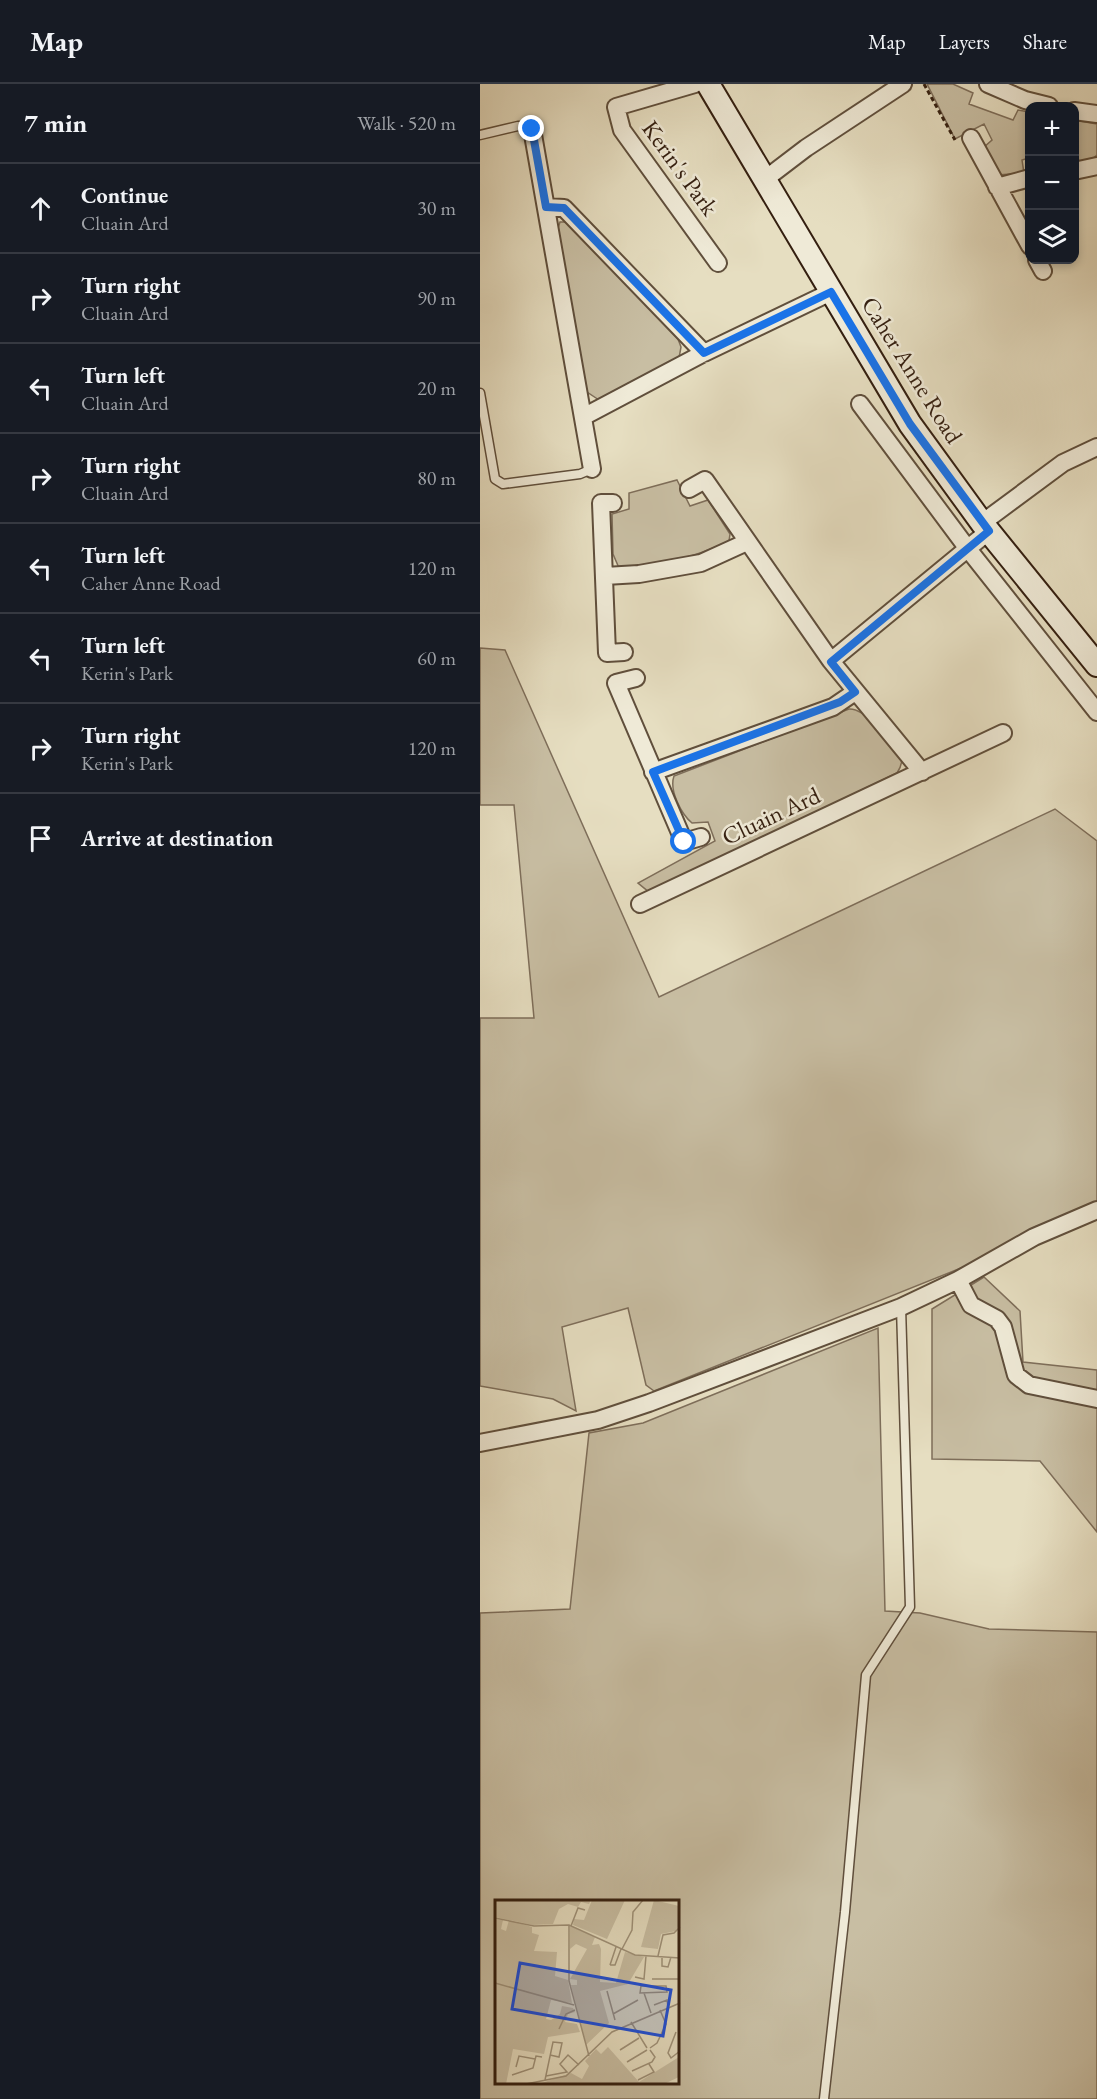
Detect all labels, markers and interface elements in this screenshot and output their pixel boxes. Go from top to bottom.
text: Map [30,23,83,59]
text: Map [868,28,906,55]
text: Layers [939,28,990,55]
text: Share [1023,28,1067,55]
map controls [1025,102,1079,264]
button: + [1025,102,1079,156]
text: 7 min [24,106,87,140]
text: Walk · 520 m [357,110,456,136]
street label: Kerin's Park [635,114,726,222]
route end [518,115,544,141]
button: − [1025,156,1079,210]
text: Continue [81,181,168,210]
icon: ahead [24,192,57,225]
text: 30 m [417,195,456,221]
text: Cluain Ard [81,210,169,236]
button: layers [1025,210,1079,264]
text: Turn right [81,271,180,300]
icon: right [24,282,57,315]
text: 90 m [417,285,456,311]
street label: Caher Anne Road [855,290,970,450]
text: Cluain Ard [81,300,169,326]
text: Turn left [81,361,165,390]
icon: left [24,372,57,405]
text: 20 m [417,375,456,401]
text: Cluain Ard [81,390,169,416]
text: Turn right [81,451,180,480]
icon: right [24,462,57,495]
text: 80 m [417,465,456,491]
text: Cluain Ard [81,480,169,506]
text: Turn left [81,541,165,570]
icon: left [24,552,57,585]
text: 120 m [408,555,456,581]
text: Caher Anne Road [81,570,221,596]
text: Turn left [81,631,165,660]
icon: left [24,642,57,675]
text: 60 m [417,645,456,671]
text: Kerin's Park [81,660,173,686]
text: Turn right [81,721,180,750]
icon: right [24,732,57,765]
text: 120 m [408,735,456,761]
text: Kerin's Park [81,750,173,776]
street label: Cluain Ard [717,779,826,852]
icon: arrive [24,822,57,855]
text: Arrive at destination [81,824,273,853]
route start [670,828,696,854]
inset map [495,1900,680,2084]

